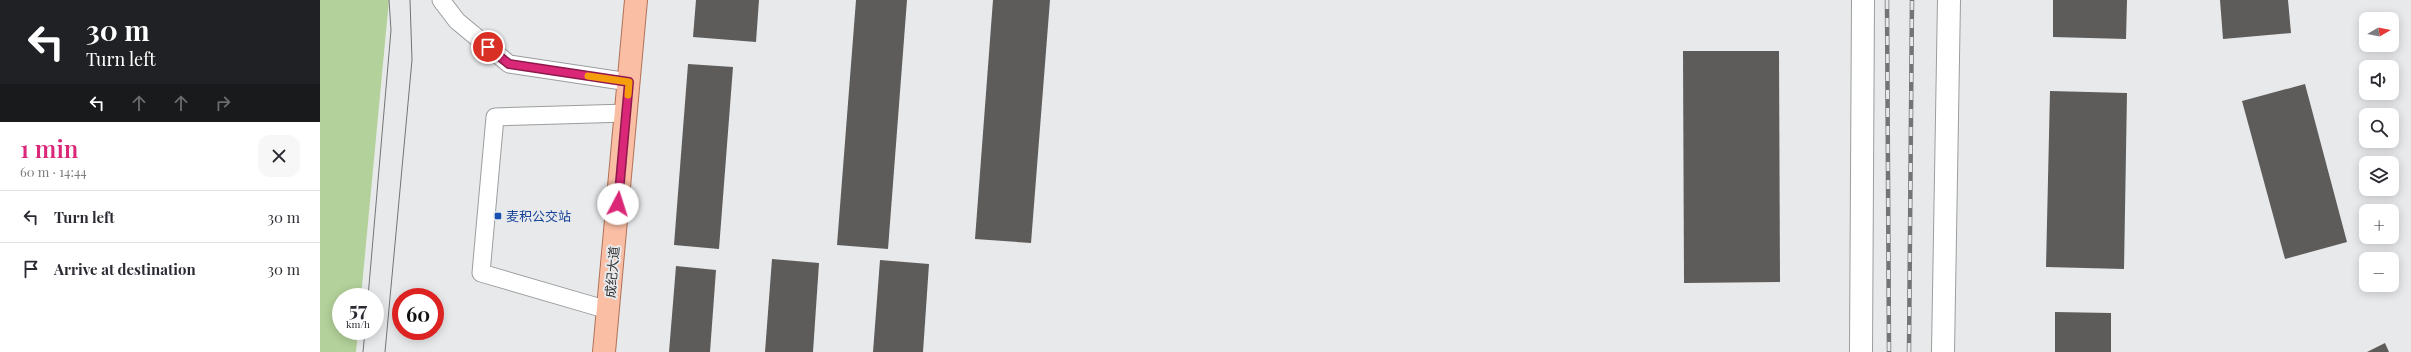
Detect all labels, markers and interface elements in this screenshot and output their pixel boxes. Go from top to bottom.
text: 30 m [86,11,150,48]
north arrow [2359,12,2399,52]
map controls [2359,12,2399,292]
icon: left [20,16,72,68]
pin [471,30,505,64]
icon: arrive [477,36,499,58]
text: Turn left [86,47,156,71]
button: sound [2359,60,2399,100]
icon: left [86,92,108,114]
icon: ahead [128,92,150,114]
icon: ahead [170,92,192,114]
icon: right [212,92,234,114]
button: search [2359,108,2399,148]
text: 1 min [20,132,78,164]
button: close [258,135,300,177]
button: layers [2359,156,2399,196]
text: 60 m · 14:44 [20,163,87,180]
position arrow [597,183,639,225]
button: + [2359,204,2399,244]
icon: left [20,206,42,228]
text: Turn left [54,207,115,227]
text: 30 m [267,207,300,227]
place label: 麦积公交站 [506,207,571,224]
marker: 麦积公交站 [493,211,503,221]
street label: 成纪大道 [601,245,622,299]
button: − [2359,252,2399,292]
icon: arrive [20,258,42,280]
text: Arrive at destination [54,259,196,279]
text: 30 m [267,259,300,279]
speed limit sign: 60 [392,288,444,340]
text: 57 [349,295,367,322]
text: km/h [346,317,370,331]

